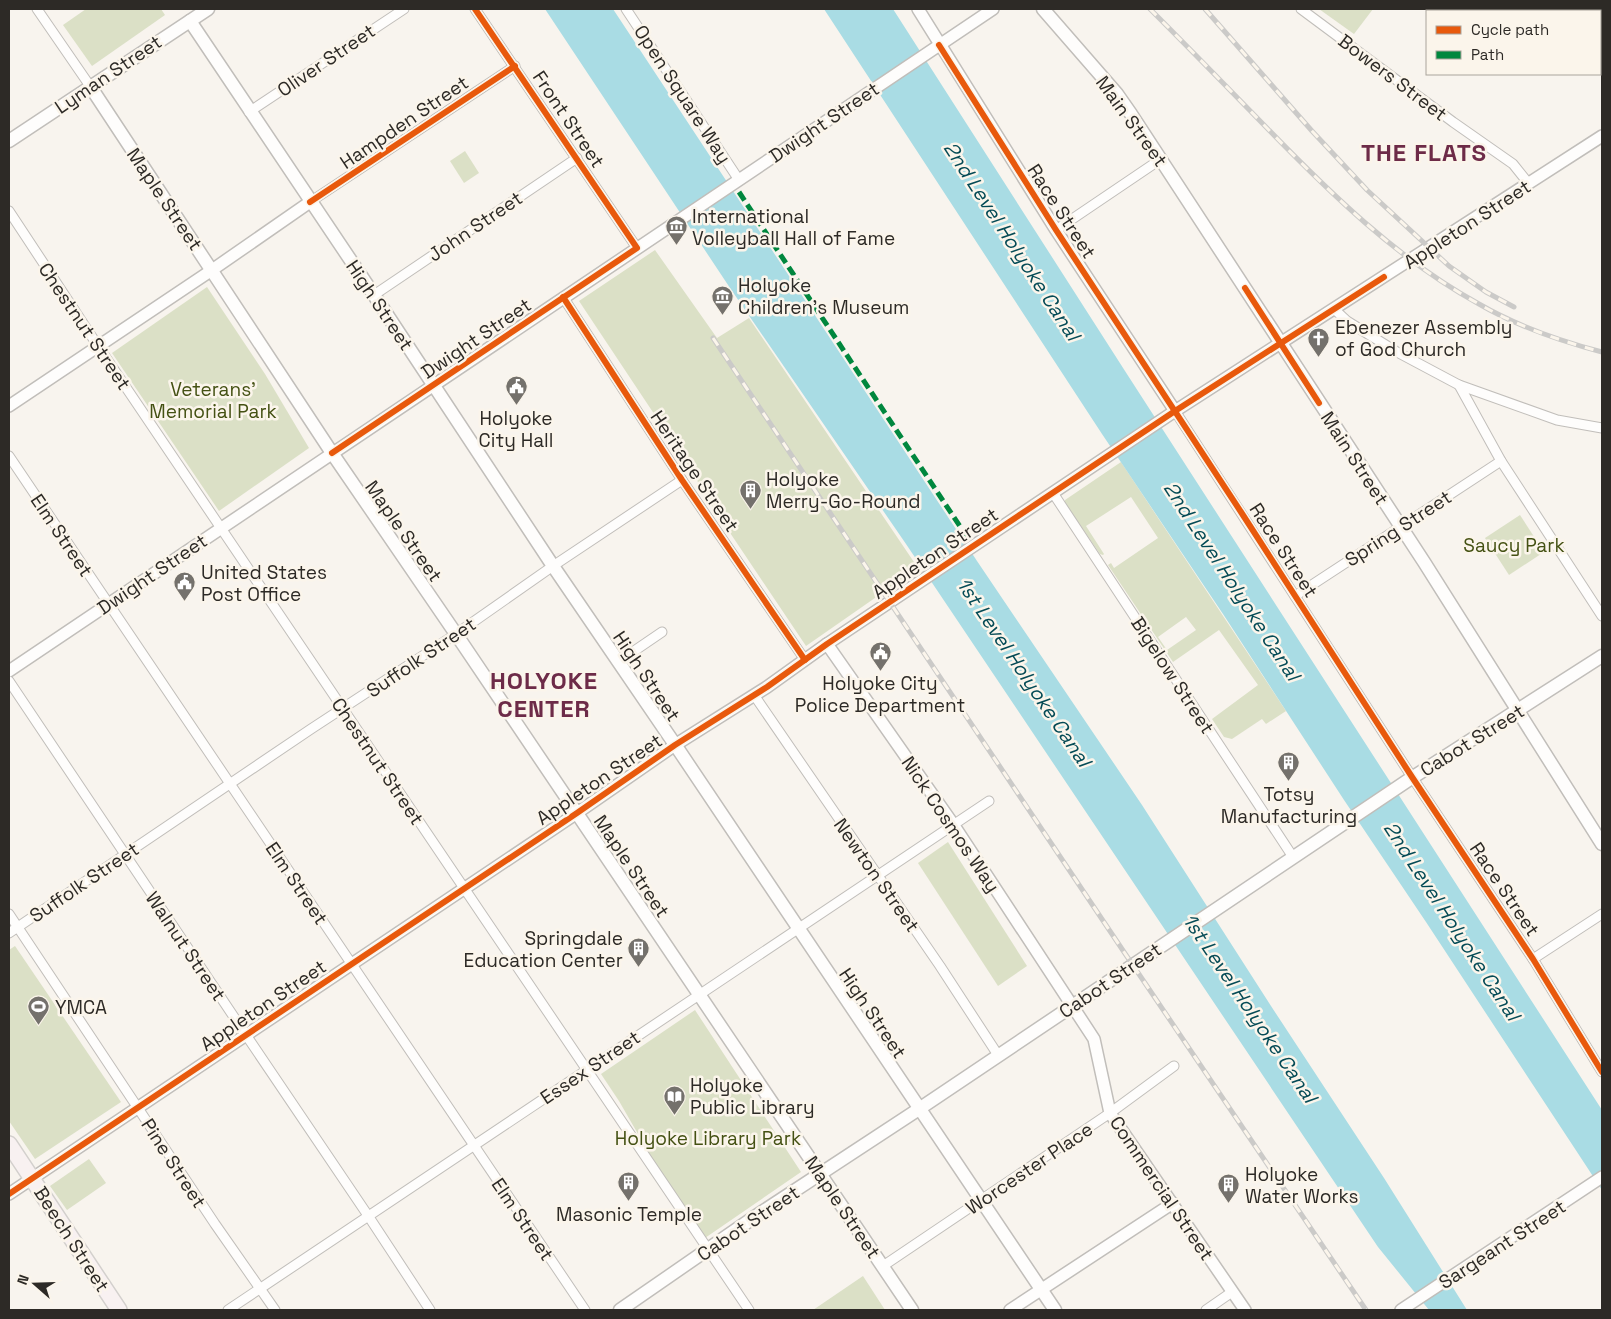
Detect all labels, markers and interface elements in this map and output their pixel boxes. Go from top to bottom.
legend [1426,10,1601,75]
street label: Oliver Street [272,18,380,102]
street label: Open Square Way [628,20,737,168]
text: Cycle path [1471,20,1549,39]
street label: Bowers Street [1333,28,1452,127]
street label: Lyman Street [50,29,167,119]
text: Path [1471,45,1504,64]
street label: Front Street [527,66,610,173]
street label: Hampden Street [335,70,473,175]
street label: Main Street [1090,71,1173,172]
street label: Dwight Street [764,76,884,168]
water label: 2nd Level Holyoke Canal [938,137,1087,347]
district label: THE FLATS [1361,137,1487,168]
street label: Maple Street [121,143,208,255]
street label: Race Street [1022,159,1102,263]
street label: Appleton Street [1399,174,1536,275]
street label: John Street [423,186,527,267]
place label: International Volleyball Hall of Fame [692,204,895,251]
museum icon: International Volleyball Hall of Fame [664,215,688,246]
street label: High Street [340,255,419,355]
street label: Chestnut Street [33,258,136,395]
place label: Holyoke Children's Museum [738,273,909,320]
museum icon: Holyoke Children's Museum [710,284,734,315]
street label: Dwight Street [416,292,536,384]
place label: Ebenezer Assembly of God Church [1335,315,1512,362]
church icon: Ebenezer Assembly of God Church [1307,326,1331,357]
public building icon: Holyoke City Hall [504,375,528,406]
park label: Veterans' Memorial Park [149,377,277,424]
place label: Holyoke City Hall [479,406,553,453]
street label: Heritage Street [645,406,744,537]
street label: Main Street [1315,407,1394,510]
place label: Holyoke Merry-Go-Round [766,467,920,514]
street label: Maple Street [359,476,448,587]
water label: 2nd Level Holyoke Canal [1158,477,1307,687]
building icon: Holyoke Merry-Go-Round [738,478,762,509]
street label: Spring Street [1340,485,1456,572]
street label: Elm Street [25,489,98,581]
street label: Race Street [1244,498,1324,602]
street label: Appleton Street [867,502,1003,605]
street label: Dwight Street [92,528,212,620]
park label: Saucy Park [1463,533,1565,558]
place label: United States Post Office [201,560,327,607]
public building icon: United States Post Office [173,571,197,602]
water label: 1st Level Holyoke Canal [951,572,1098,773]
street label: Suffolk Street [362,612,481,703]
street label: Bigelow Street [1125,612,1220,739]
street label: High Street [607,626,686,726]
public building icon: Holyoke City Police Department [868,640,892,671]
district label: HOLYOKE CENTER [490,665,598,724]
place label: Holyoke City Police Department [795,671,965,718]
street label: Chestnut Street [326,693,429,830]
street label: Cabot Street [1415,698,1529,782]
street label: Appleton Street [531,728,667,831]
street label: Nick Cosmos Way [896,751,1005,897]
building icon: Totsy Manufacturing [1277,751,1301,782]
place label: Totsy Manufacturing [1221,782,1357,829]
street label: Maple Street [588,810,675,922]
street label: Newton Street [828,813,925,937]
water label: 2nd Level Holyoke Canal [1378,817,1527,1027]
street label: Suffolk Street [25,837,144,928]
street label: Elm Street [260,837,333,929]
street label: Race Street [1464,837,1545,941]
street label: Walnut Street [140,887,231,1006]
water label: 1st Level Holyoke Canal [1177,908,1324,1109]
place label: Springdale Education Center [463,926,623,973]
building icon: Springdale Education Center [627,937,651,968]
street label: Cabot Street [1054,937,1166,1024]
street label: Appleton Street [195,954,331,1057]
street label: High Street [833,963,912,1063]
sports icon: YMCA [27,995,51,1026]
place label: YMCA [55,995,107,1020]
street label: Essex Street [535,1025,645,1110]
place label: Holyoke Public Library [690,1073,815,1120]
library icon: Holyoke Public Library [662,1084,686,1115]
street label: Commercial Street [1104,1111,1219,1265]
street label: Pine Street [135,1114,212,1213]
street label: Worcester Place [961,1117,1098,1220]
park label: Holyoke Library Park [615,1126,801,1151]
street label: Maple Street [799,1151,886,1263]
place label: Holyoke Water Works [1245,1162,1359,1209]
building icon: Masonic Temple [617,1171,641,1202]
street label: Elm Street [486,1173,559,1265]
building icon: Holyoke Water Works [1217,1173,1241,1204]
street label: Cabot Street [692,1180,804,1267]
street label: Beech Street [28,1182,115,1297]
street label: Sargeant Street [1434,1194,1571,1295]
place label: Masonic Temple [556,1202,702,1227]
north arrow [10,1259,60,1309]
text: N [13,1272,33,1287]

